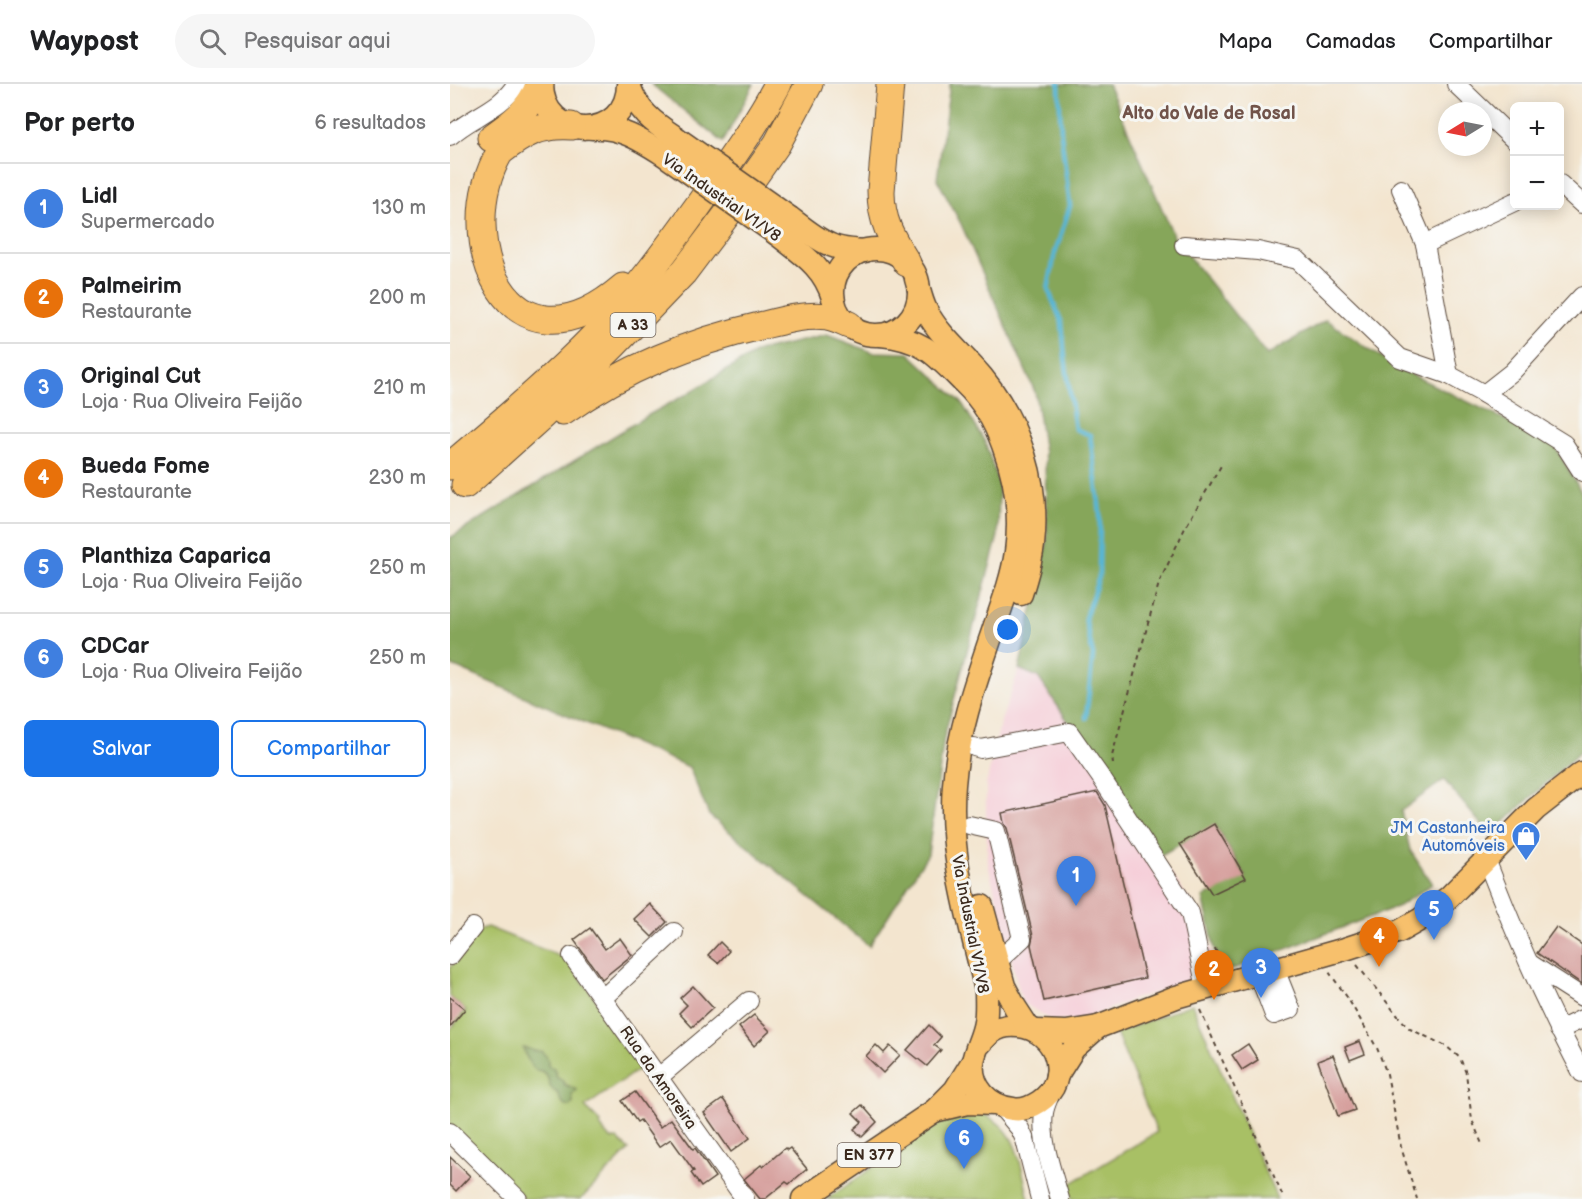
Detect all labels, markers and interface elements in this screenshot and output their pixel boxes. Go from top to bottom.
search box [175,14,595,68]
text: Waypost [30,25,139,58]
icon: search [196,25,229,58]
text: Pesquisar aqui [244,28,391,55]
text: Mapa [1218,29,1272,54]
text: Camadas [1305,29,1396,54]
text: Compartilhar [1429,29,1552,54]
north arrow [1438,102,1492,156]
map controls [1510,102,1564,210]
button: + [1510,102,1564,156]
district label: Alto do Vale de Rosal [1122,103,1295,124]
text: Por perto [24,108,135,139]
text: 6 resultados [315,111,426,135]
street label: Via Industrial V1/V8 [658,150,784,246]
button: − [1510,156,1564,210]
text: Lidl [81,183,117,210]
text: 1 [39,196,48,220]
text: 130 m [372,196,426,220]
text: Supermercado [81,210,215,234]
text: Palmeirim [81,273,182,300]
text: 2 [38,286,49,310]
text: 200 m [369,286,426,310]
text: Restaurante [81,300,192,324]
road number: A 33 [610,313,656,337]
text: Original Cut [81,363,201,390]
text: 3 [38,376,49,400]
text: 210 m [373,376,426,400]
text: Loja · Rua Oliveira Feijão [81,390,303,414]
text: Bueda Fome [81,453,210,480]
text: 4 [38,466,49,490]
text: 230 m [369,466,426,490]
text: Restaurante [81,480,192,504]
text: Planthiza Caparica [81,543,271,570]
text: 5 [38,556,49,580]
text: 250 m [369,556,426,580]
text: Loja · Rua Oliveira Feijão [81,570,303,594]
your location [993,615,1022,644]
text: CDCar [81,633,149,660]
text: 6 [37,646,50,670]
text: 250 m [369,646,426,670]
text: Loja · Rua Oliveira Feijão [81,660,303,684]
button: Salvar [24,720,219,777]
button: Compartilhar [231,720,426,777]
place label: JM Castanheira Automóveis [1391,819,1505,856]
shop icon: JM Castanheira Automóveis [1510,820,1542,862]
street label: Via Industrial V1/V8 [947,854,992,995]
pin: 1 [1056,856,1096,906]
pin: 5 [1414,890,1454,940]
pin: 4 [1360,918,1398,967]
pin: 3 [1242,948,1280,998]
pin: 2 [1194,950,1233,1000]
street label: Rua da Amoreira [615,1023,700,1133]
pin: 6 [944,1120,984,1169]
road number: EN 377 [838,1143,900,1167]

